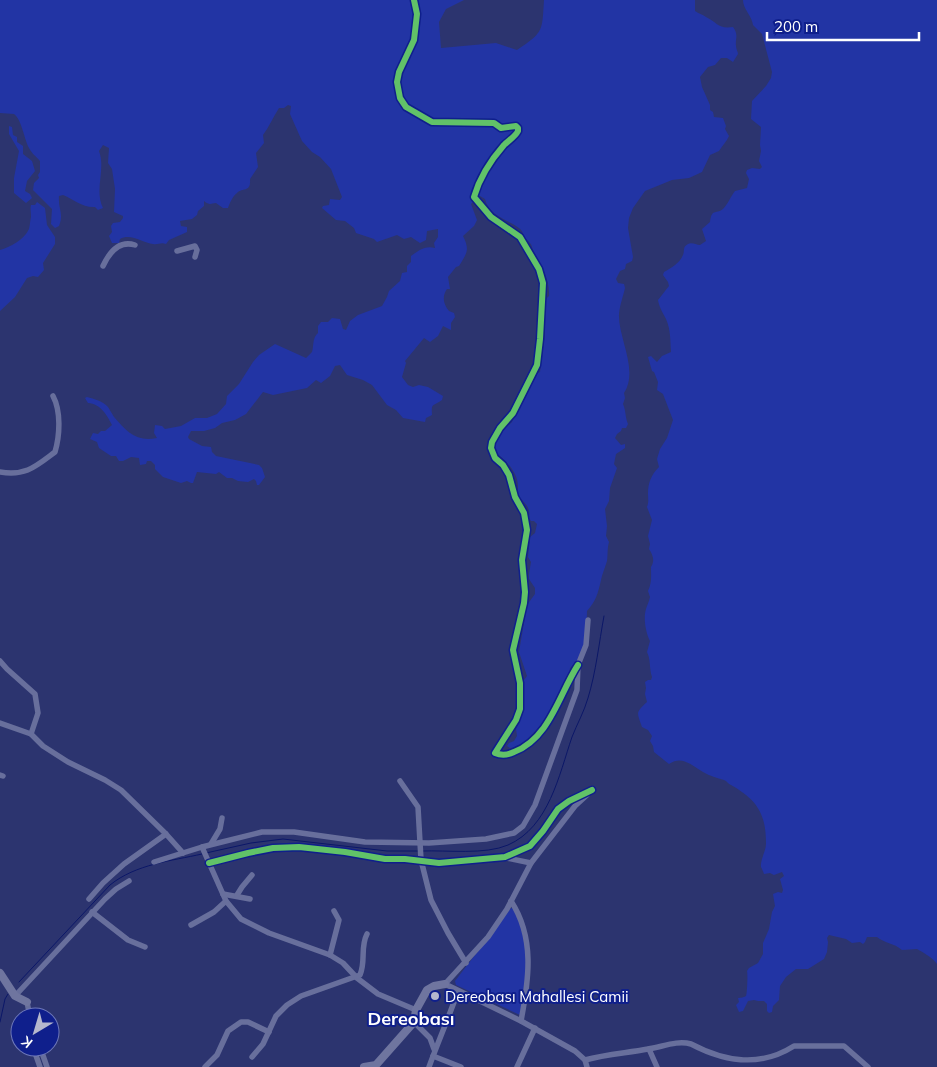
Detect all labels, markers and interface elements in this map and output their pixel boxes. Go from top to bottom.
scale bar [767,10,920,42]
text: 200 m [774,17,818,36]
place label: Dereobası Mahallesi Camii [445,987,629,1006]
marker: Dereobası Mahallesi Camii [429,990,441,1002]
north arrow [10,1007,60,1057]
district label: Dereobası [367,1007,455,1030]
text: K [17,1032,36,1052]

